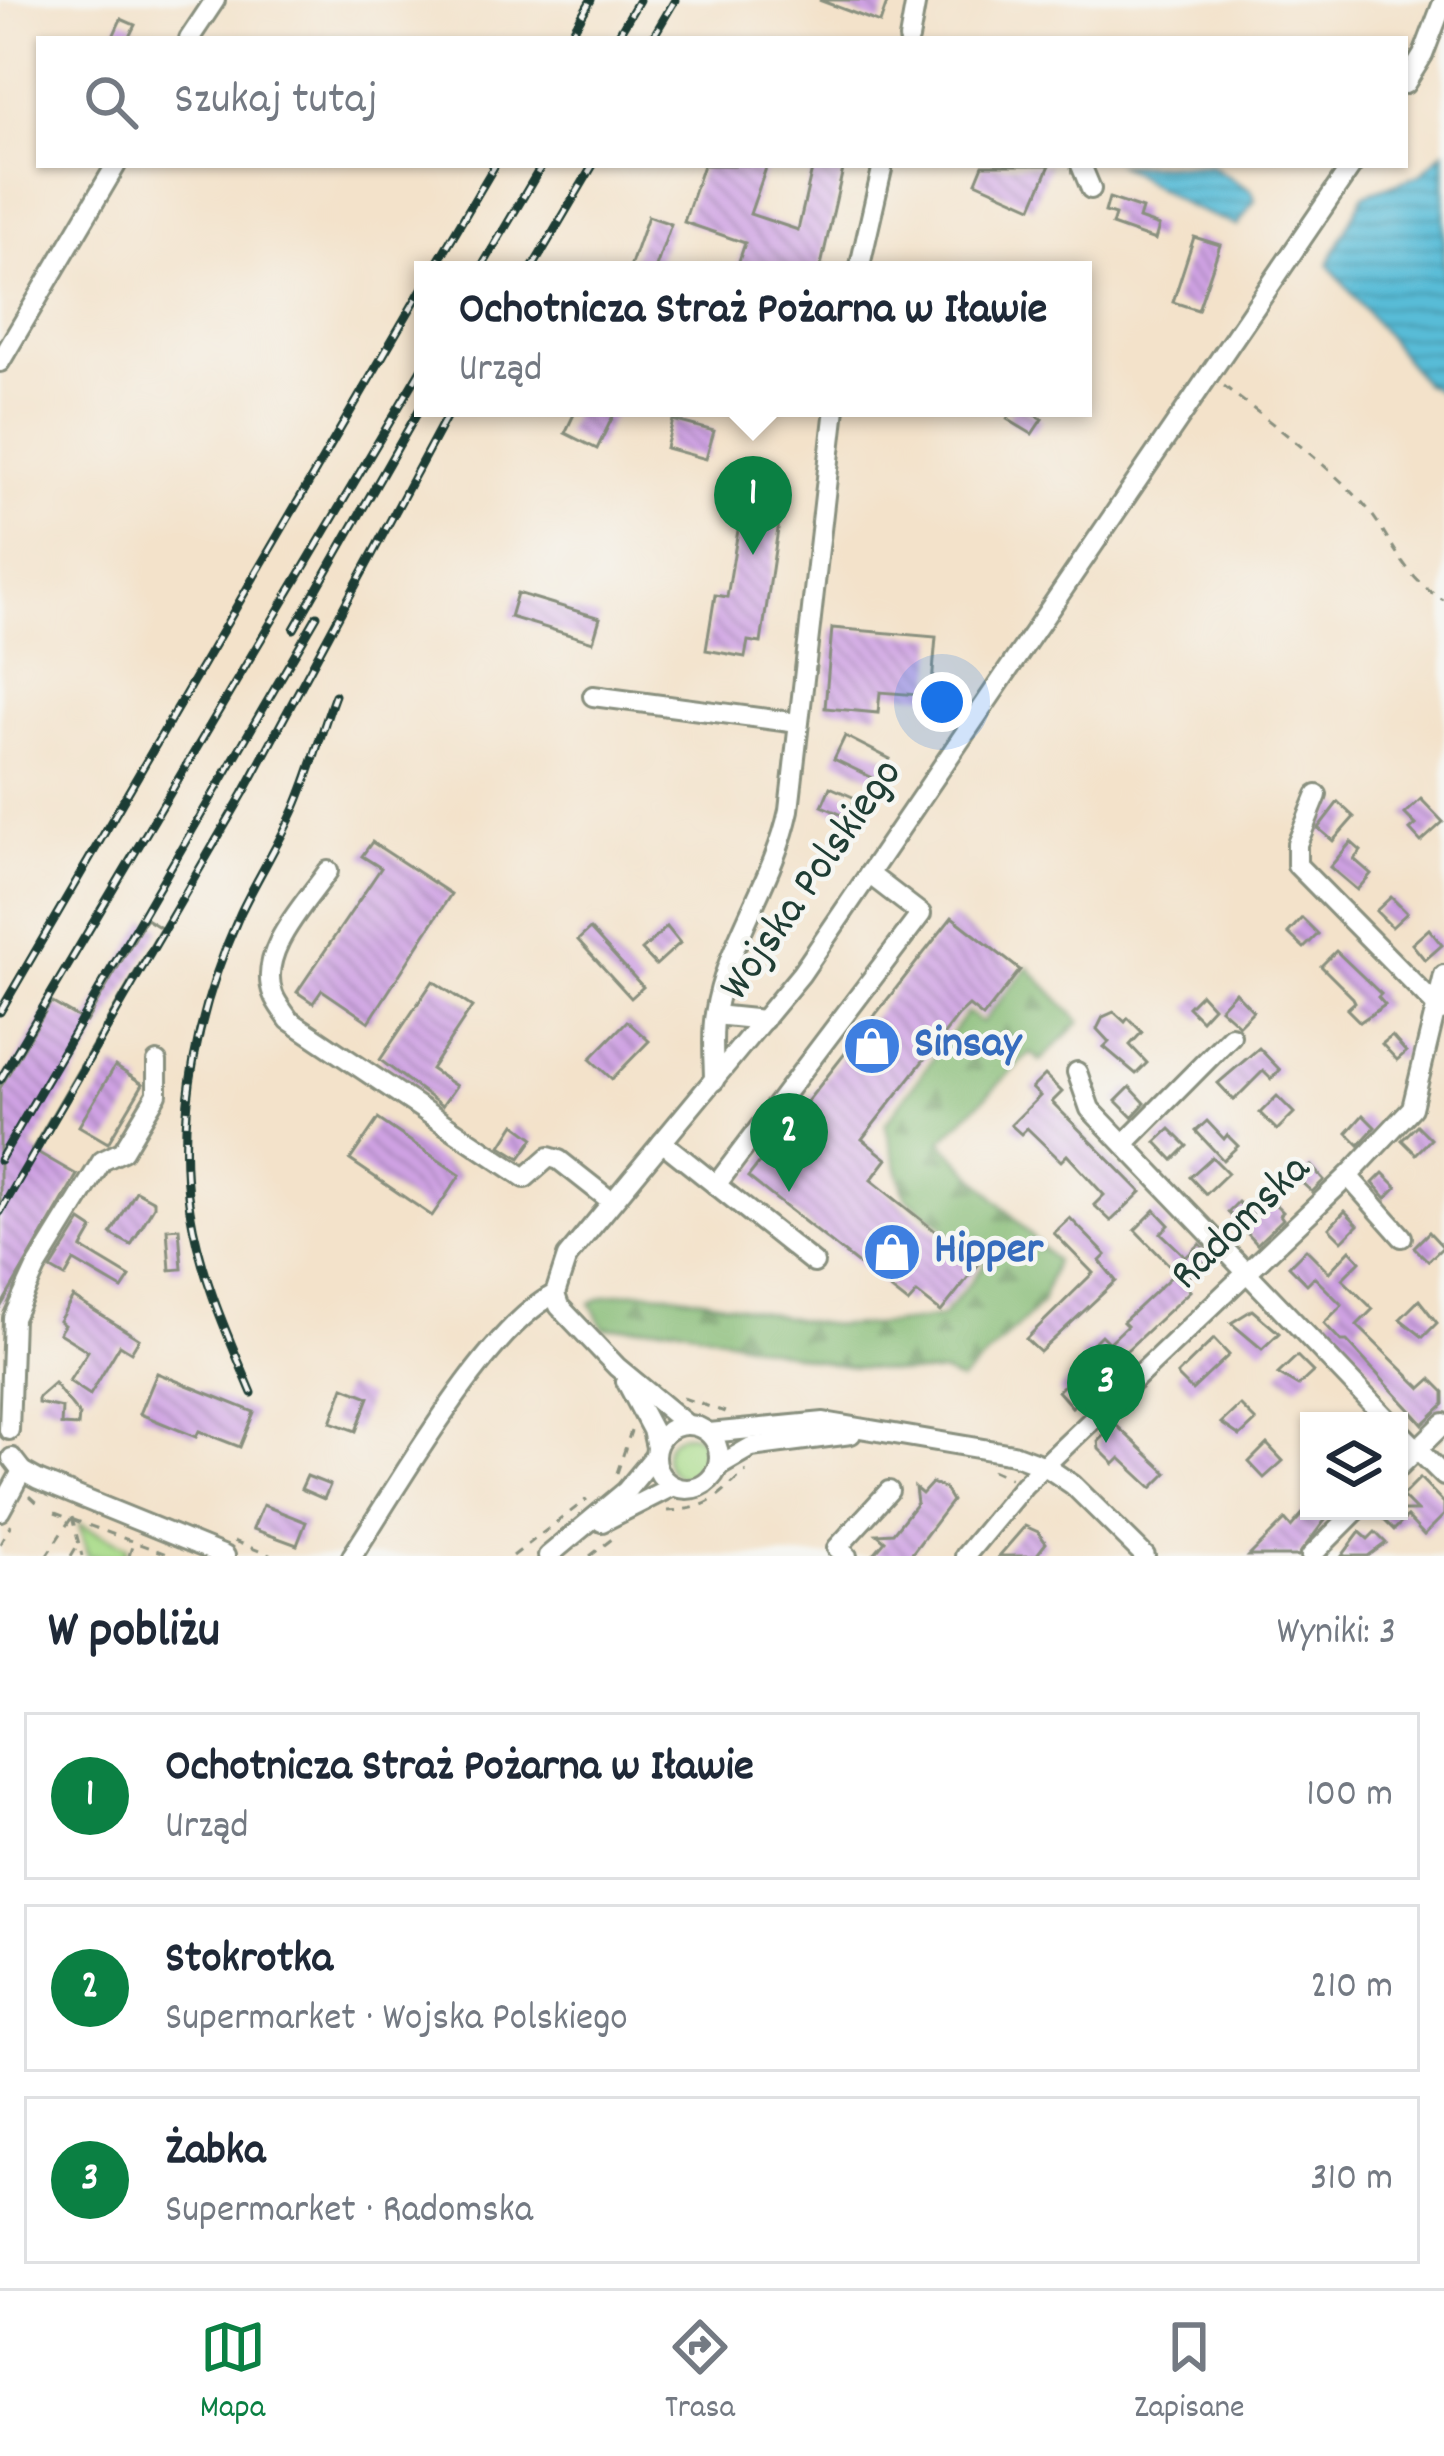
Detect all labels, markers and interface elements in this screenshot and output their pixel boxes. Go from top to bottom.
search box [36,36,1408,168]
icon: search [78,69,144,135]
text: Szukaj tutaj [174,70,378,134]
popup [414,261,1092,417]
text: Ochotnicza Straż Pożarna w Iławie [459,280,1047,344]
text: Urząd [459,344,542,399]
pin: 1 [714,456,792,555]
your location [912,672,972,732]
street label: Wojska Polskiego [706,747,920,1015]
place label: Sinsay [914,1014,1023,1078]
shop icon: Sinsay [841,1015,903,1077]
pin: 2 [750,1093,828,1192]
street label: Radomska [1157,1140,1327,1307]
place label: Hipper [934,1220,1045,1284]
shop icon: Hipper [861,1221,923,1283]
pin: 3 [1067,1344,1145,1443]
map controls [1300,1412,1408,1520]
button: layers [1300,1412,1408,1520]
text: W pobliżu [48,1598,220,1670]
text: Wyniki: 3 [1277,1607,1396,1662]
text: Ochotnicza Straż Pożarna w Iławie [165,1737,754,1801]
text: 1 [86,1769,94,1824]
text: 100 m [1306,1769,1393,1824]
text: Urząd [165,1801,249,1856]
text: Stokrotka [165,1929,333,1993]
text: 2 [81,1961,99,2016]
text: 210 m [1310,1961,1393,2016]
text: Supermarket · Wojska Polskiego [165,1993,628,2048]
text: Żabka [165,2121,265,2185]
text: 3 [81,2153,99,2208]
text: 310 m [1310,2153,1393,2208]
text: Supermarket · Radomska [165,2185,533,2240]
tab: Mapa [200,2314,266,2433]
tab: Trasa [665,2314,735,2433]
tab: Zapisane [1134,2314,1244,2433]

